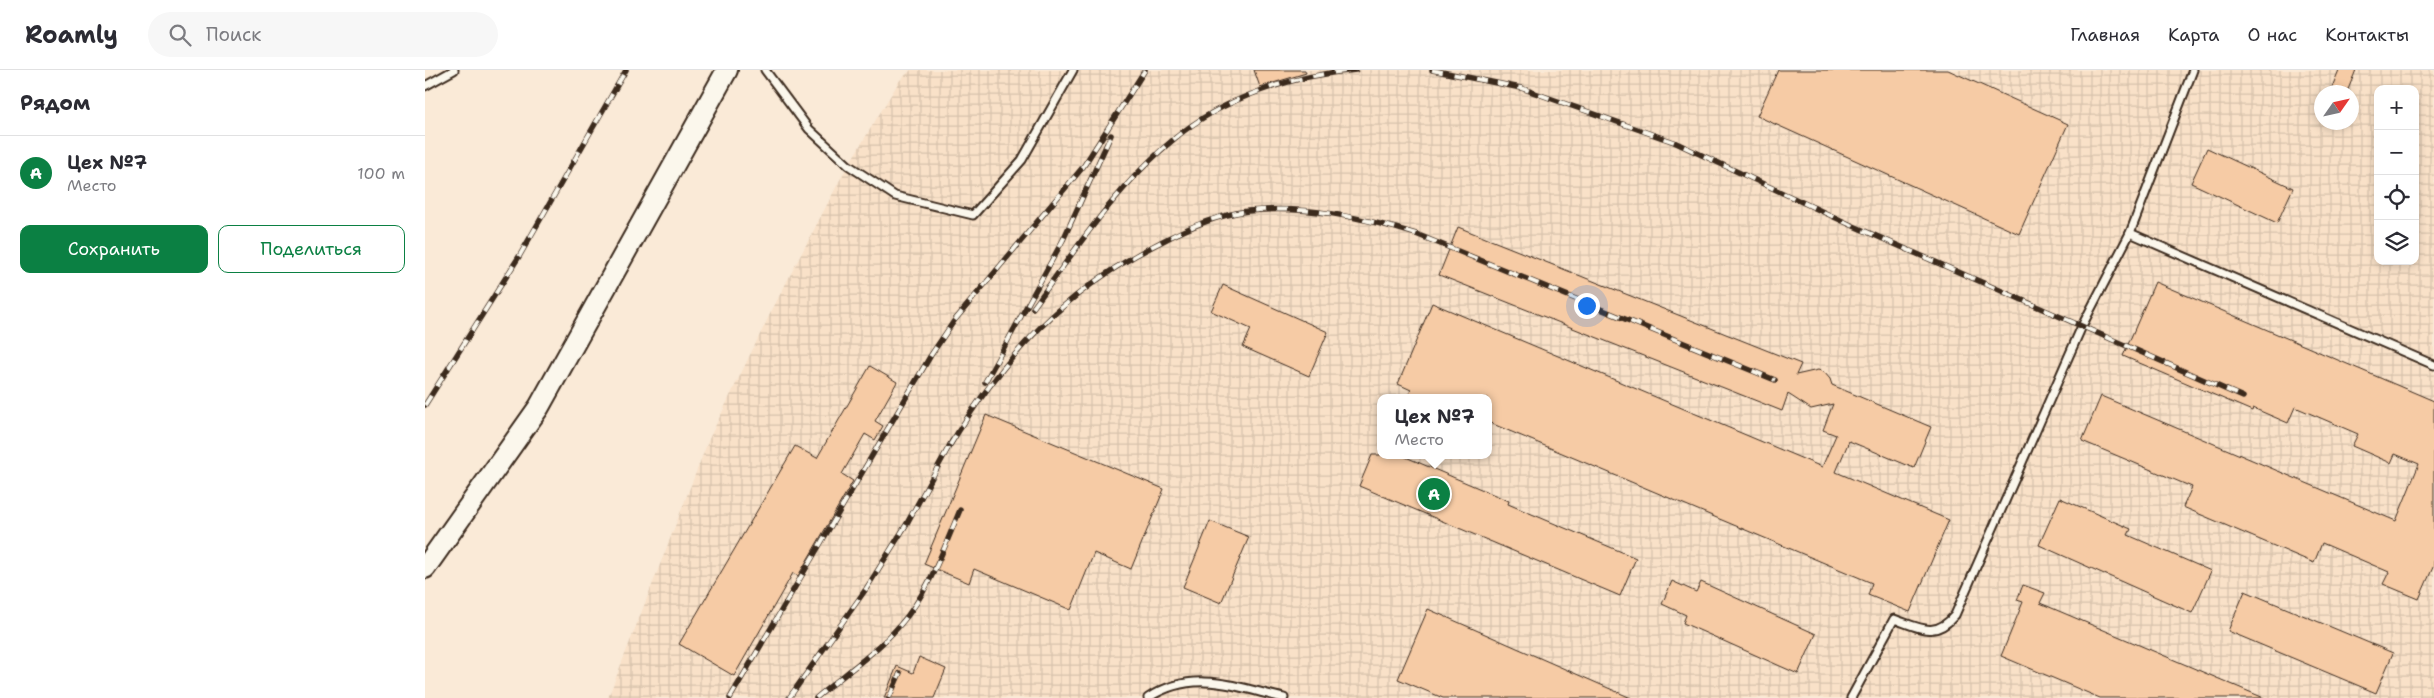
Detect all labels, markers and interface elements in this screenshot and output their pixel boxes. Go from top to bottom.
search box [148,12,498,57]
text: Roamly [25,19,118,51]
icon: search [166,21,194,49]
text: Поиск [206,22,261,47]
text: Главная [2070,23,2140,47]
text: Карта [2168,23,2220,47]
text: О нас [2248,23,2297,47]
text: Контакты [2325,23,2409,47]
north arrow [2314,85,2359,130]
map controls [2374,85,2419,265]
button: + [2374,85,2419,130]
text: Рядом [20,89,90,117]
button: − [2374,130,2419,175]
text: Цех №7 [67,150,147,175]
text: A [30,163,42,184]
text: 100 m [357,163,405,184]
text: Место [67,175,117,196]
button: locate [2374,175,2419,220]
button: layers [2374,220,2419,265]
button: Сохранить [20,225,208,273]
button: Поделиться [218,225,405,273]
your location [1574,293,1600,319]
popup [1377,394,1492,459]
text: Цех №7 [1394,404,1475,429]
text: Место [1394,429,1444,450]
pin: A [1418,475,1450,513]

